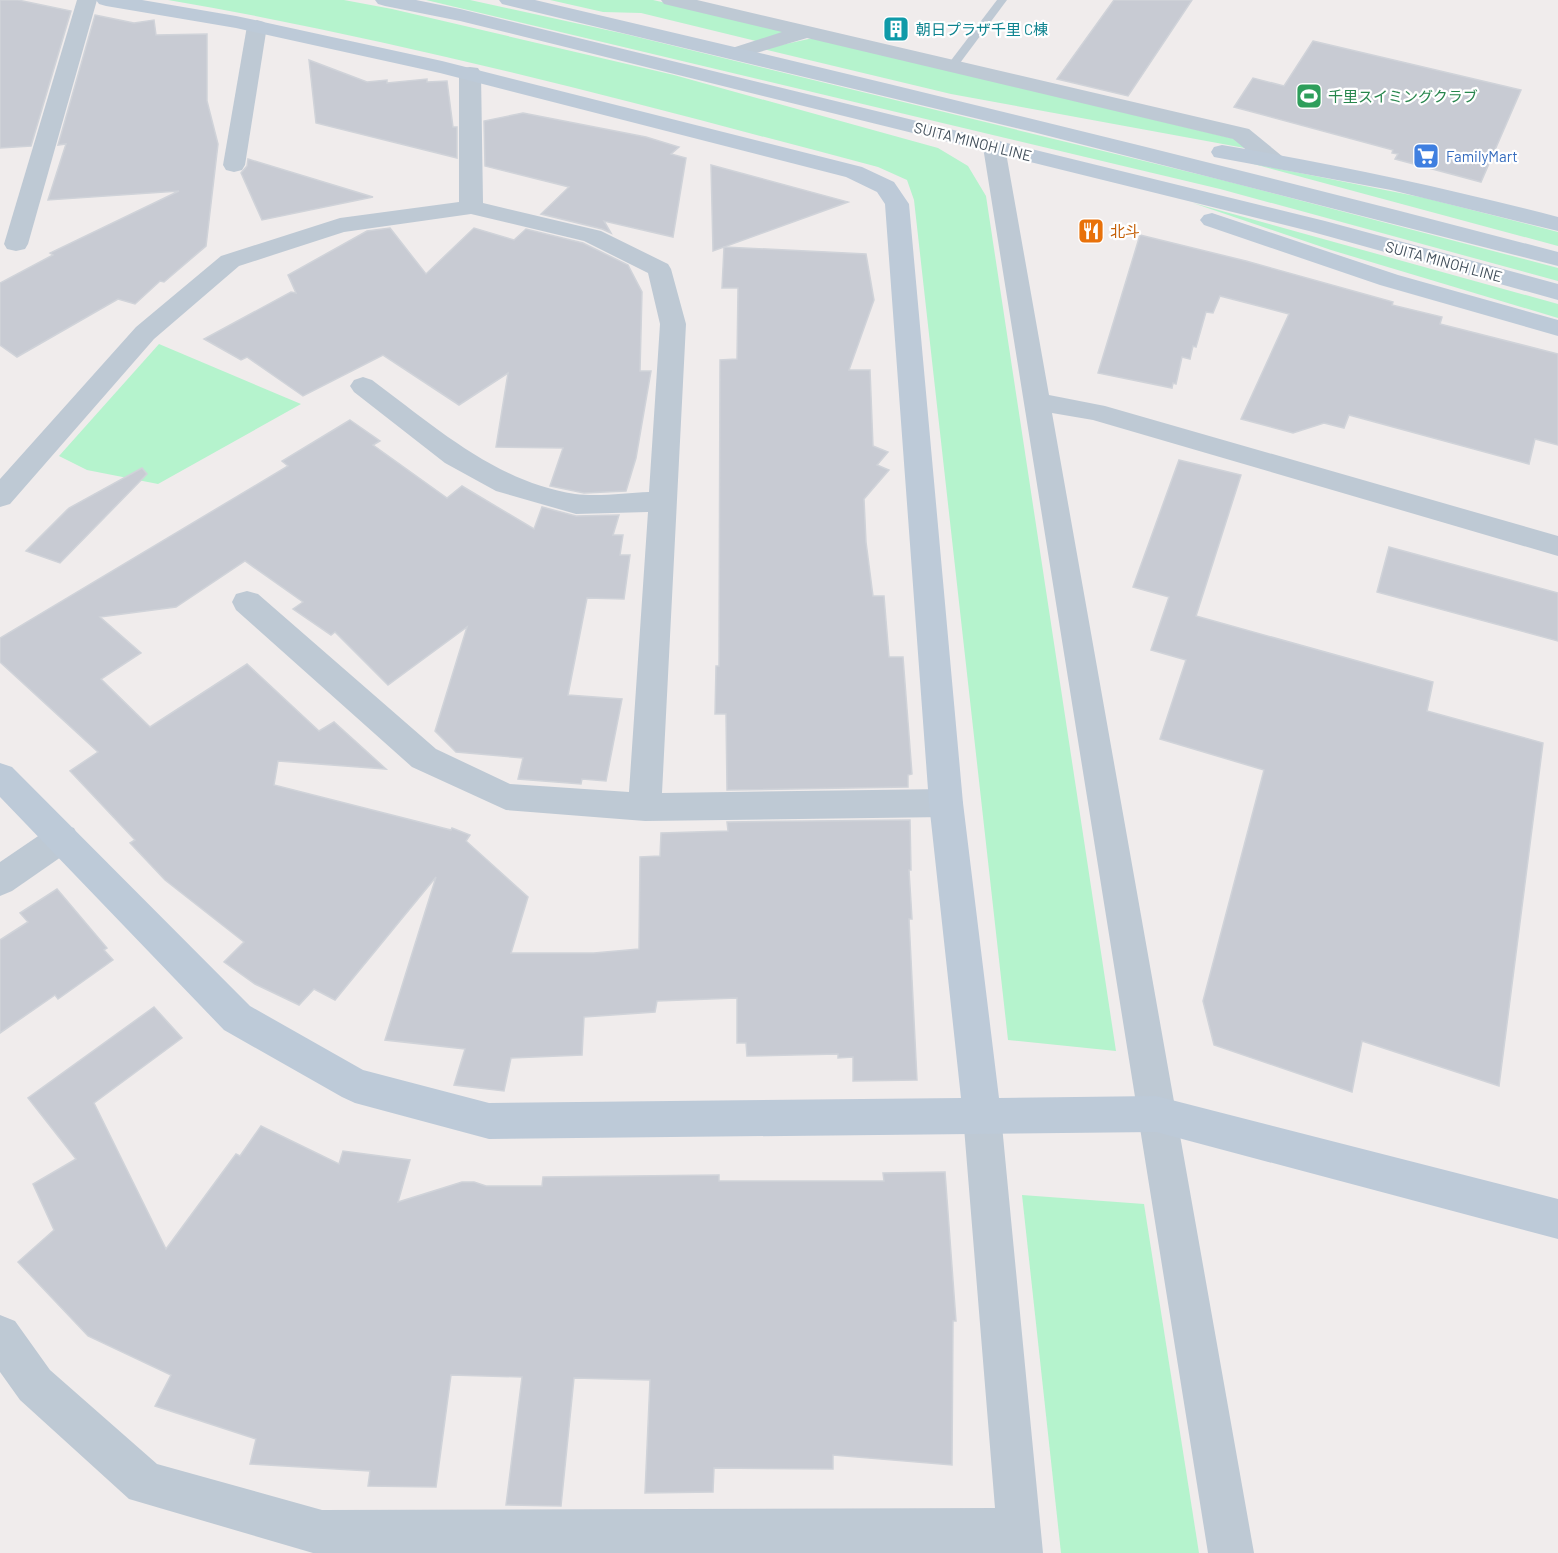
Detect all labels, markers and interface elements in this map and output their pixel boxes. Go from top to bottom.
building icon: 朝日プラザ千里 C棟 [881,14,911,44]
place label: 朝日プラザ千里 C棟 [916,20,1048,38]
sports icon: 千里スイミングクラブ [1294,81,1324,111]
place label: 千里スイミングクラブ [1328,87,1478,105]
street label: SUITA MINOH LINE [912,118,1034,164]
supermarket icon: FamilyMart [1411,141,1441,171]
place label: FamilyMart [1446,147,1518,165]
restaurant icon: 北斗 [1076,216,1106,246]
place label: 北斗 [1110,222,1140,240]
street label: SUITA MINOH LINE [1383,237,1505,285]

